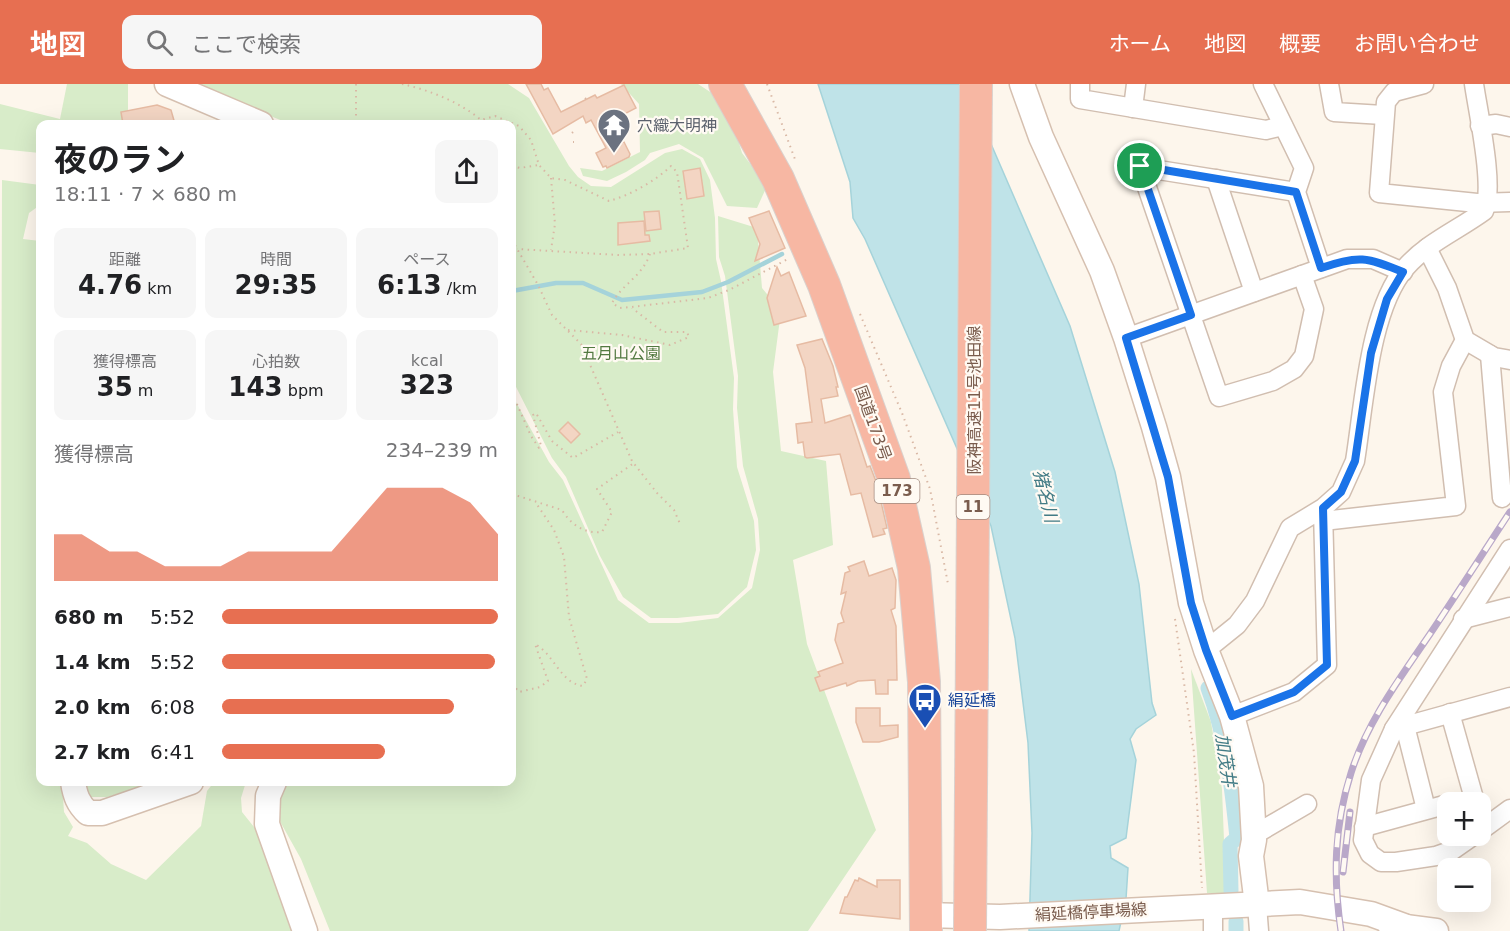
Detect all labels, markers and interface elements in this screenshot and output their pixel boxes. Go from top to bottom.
search box [122,15,542,69]
icon: search [143,26,176,59]
text: 地図 [30,28,86,61]
text: ここで検索 [191,32,301,57]
text: ホーム [1109,32,1171,56]
text: 地図 [1204,32,1246,56]
text: 概要 [1279,32,1321,56]
text: お問い合わせ [1354,32,1480,56]
temple icon: 穴織大明神 [596,107,632,154]
place label: 穴織大明神 [637,116,717,135]
text: 夜のラン [54,140,186,179]
button: share [435,140,498,203]
pin [1114,140,1165,191]
icon: arrive [1123,149,1156,182]
text: 18:11 · 7 × 680 m [54,182,237,206]
text: 距離 [109,250,141,269]
text: 時間 [260,250,292,269]
text: ペース [403,250,451,269]
text: 4.76 [78,270,142,300]
text: 29:35 [235,270,317,300]
text: 6:13 [377,270,442,300]
text: km [142,279,172,298]
text: /km [442,279,477,298]
street label: 阪神高速11号池田線 [965,326,984,474]
park label: 五月山公園 [581,344,661,363]
text: kcal [411,351,443,370]
text: 獲得標高 [93,352,157,371]
text: 心拍数 [252,352,300,371]
text: 323 [400,370,454,400]
text: 35 [97,372,133,402]
text: 143 [228,372,283,402]
text: m [133,381,153,400]
text: bpm [283,381,324,400]
street label: 国道173号 [851,383,895,463]
text: 234–239 m [386,438,498,462]
text: 獲得標高 [54,442,134,466]
water label: 猪名川 [1029,467,1063,527]
road number: 173 [874,479,920,503]
road number: 11 [956,495,990,519]
text: 680 m [54,605,124,629]
text: 5:52 [150,605,195,629]
text: 1.4 km [54,650,131,674]
text: 5:52 [150,650,195,674]
bus stop icon: 絹延橋 [907,682,943,729]
place label: 絹延橋 [948,691,996,710]
text: 2.0 km [54,695,131,719]
text: 6:08 [150,695,195,719]
water label: 加茂井 [1212,732,1240,790]
text: 2.7 km [54,740,131,764]
text: 6:41 [150,740,195,764]
map controls [1437,792,1491,912]
button: + [1437,792,1491,846]
button: − [1437,858,1491,912]
street label: 絹延橋停車場線 [1035,900,1147,924]

